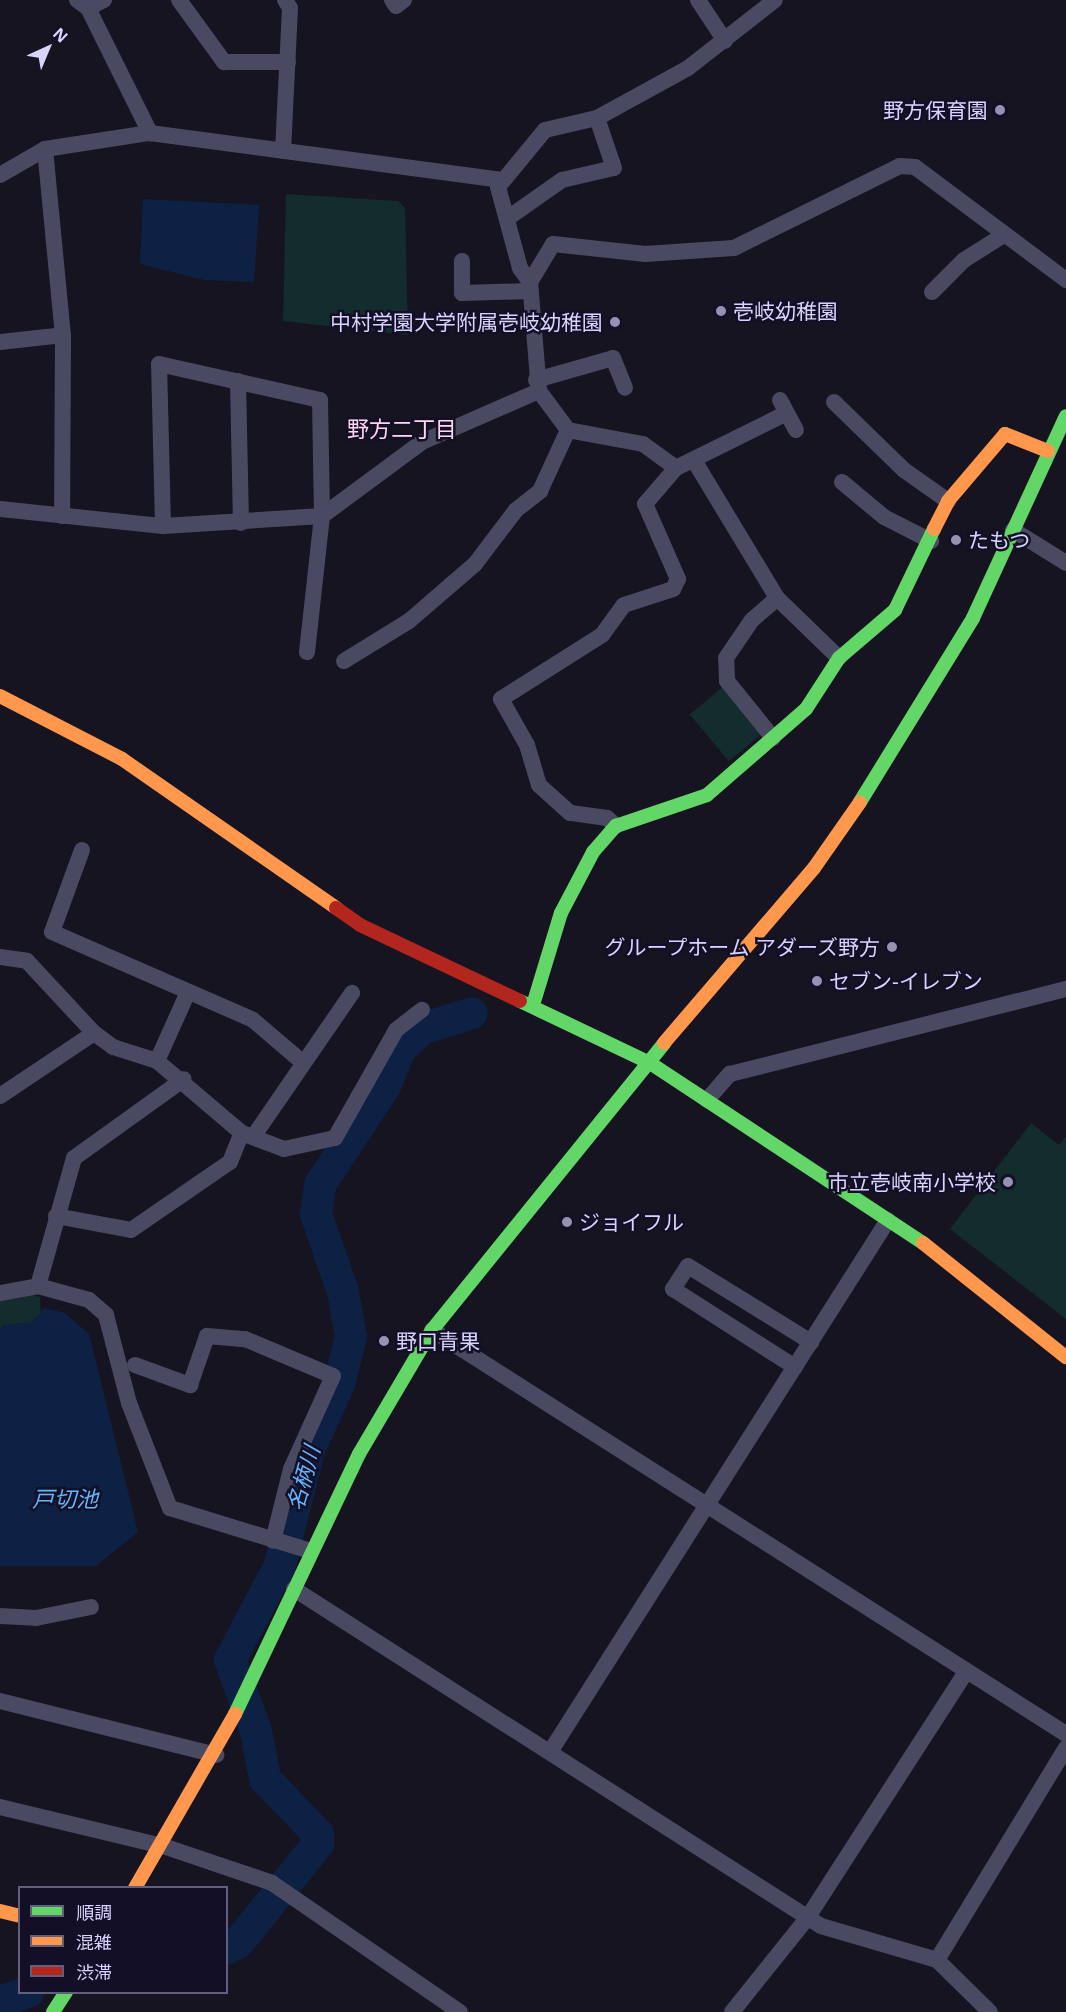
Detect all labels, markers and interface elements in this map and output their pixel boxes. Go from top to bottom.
north arrow [18,18,78,78]
text: N [48,23,73,47]
place label: 野方保育園 [883,97,988,123]
marker: 野方保育園 [993,103,1007,117]
place label: 壱岐幼稚園 [733,298,838,324]
marker: 壱岐幼稚園 [714,304,728,318]
place label: 中村学園大学附属壱岐幼稚園 [330,309,603,335]
marker: 中村学園大学附属壱岐幼稚園 [608,315,622,329]
district label: 野方二丁目 [347,416,457,442]
place label: たもつ [968,527,1031,553]
marker: たもつ [949,533,963,547]
place label: グループホーム アダーズ野方 [602,934,880,960]
marker: グループホーム アダーズ野方 [885,940,899,954]
place label: セブン-イレブン [829,968,983,994]
marker: セブン-イレブン [810,974,824,988]
place label: 市立壱岐南小学校 [828,1169,996,1195]
marker: 市立壱岐南小学校 [1001,1175,1015,1189]
place label: ジョイフル [579,1209,684,1235]
marker: ジョイフル [560,1215,574,1229]
place label: 野口青果 [396,1328,480,1354]
marker: 野口青果 [377,1334,391,1348]
water label: 名柄川 [281,1443,325,1513]
water label: 戸切池 [32,1486,98,1512]
legend [18,1886,228,1994]
text: 順調 [76,1900,112,1924]
text: 混雑 [76,1930,112,1954]
text: 渋滞 [76,1960,112,1984]

